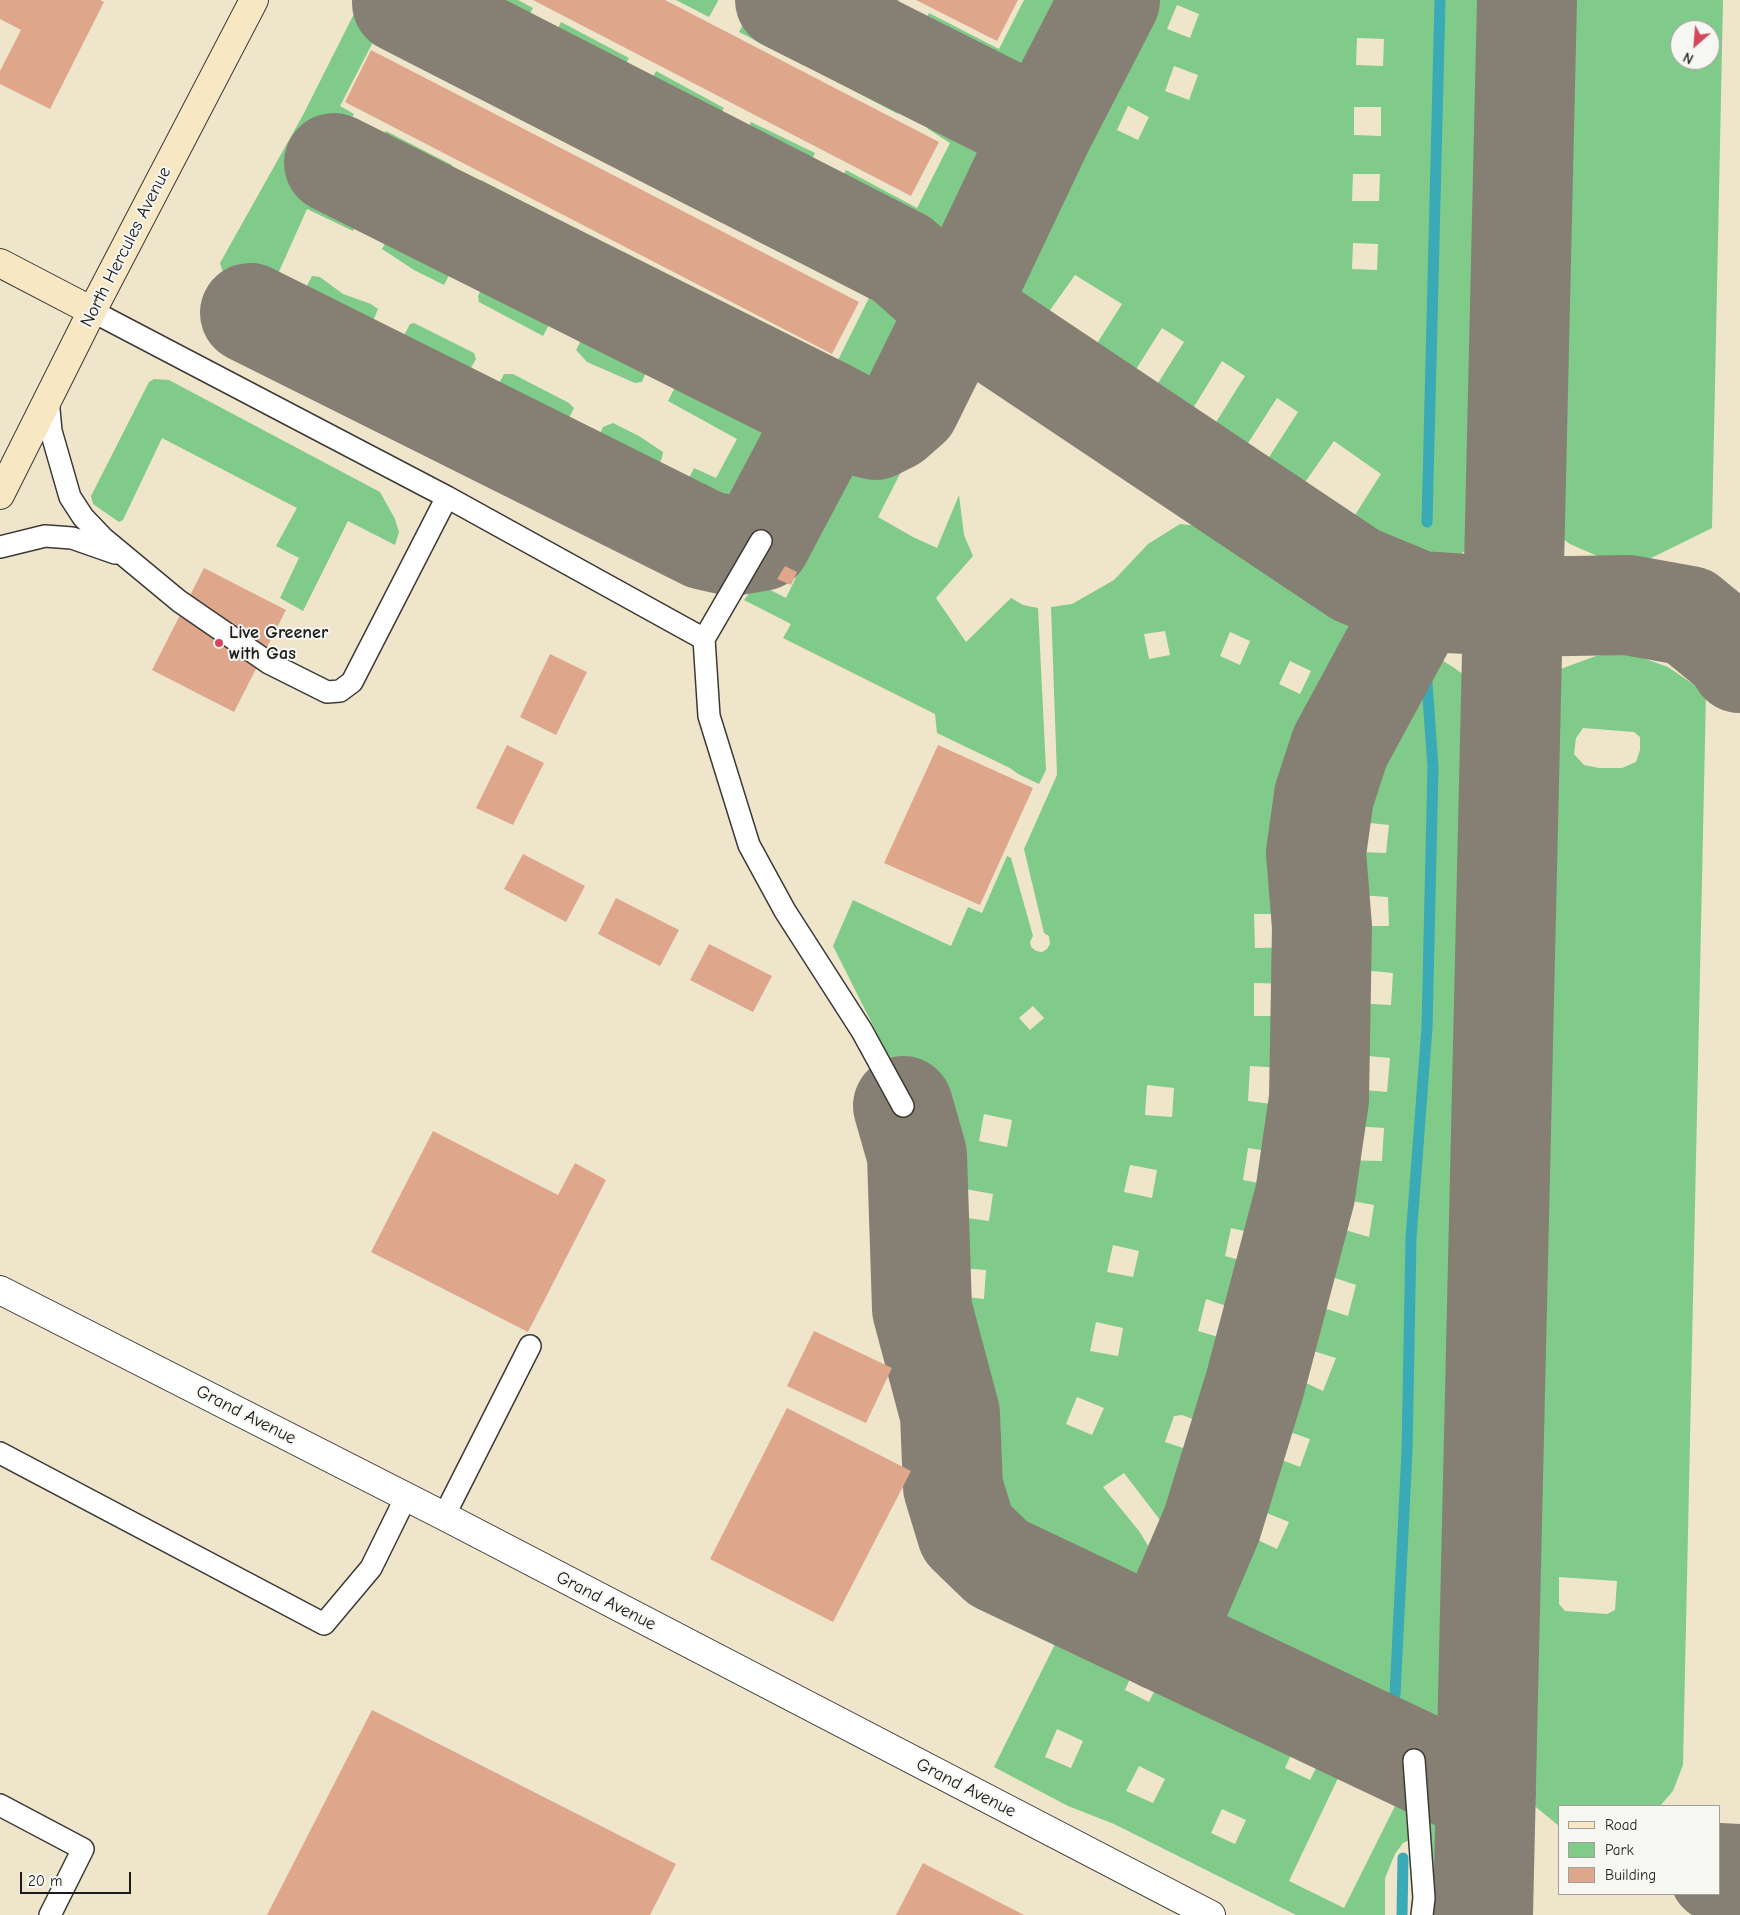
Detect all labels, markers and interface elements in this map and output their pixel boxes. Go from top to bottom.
north arrow [1670,20,1720,70]
text: N [1680,48,1696,68]
street label: North Hercules Avenue [76,163,176,331]
place label: Live Greener with Gas [229,622,328,664]
marker: Live Greener with Gas [213,637,225,649]
street label: Grand Avenue [192,1381,300,1449]
street label: Grand Avenue [552,1567,660,1635]
street label: Grand Avenue [912,1754,1020,1822]
legend [1558,1805,1720,1895]
text: Road [1605,1816,1637,1834]
text: Park [1605,1841,1634,1859]
scale bar [22,1862,134,1894]
text: Building [1605,1866,1656,1884]
text: 20 m [28,1872,62,1890]

